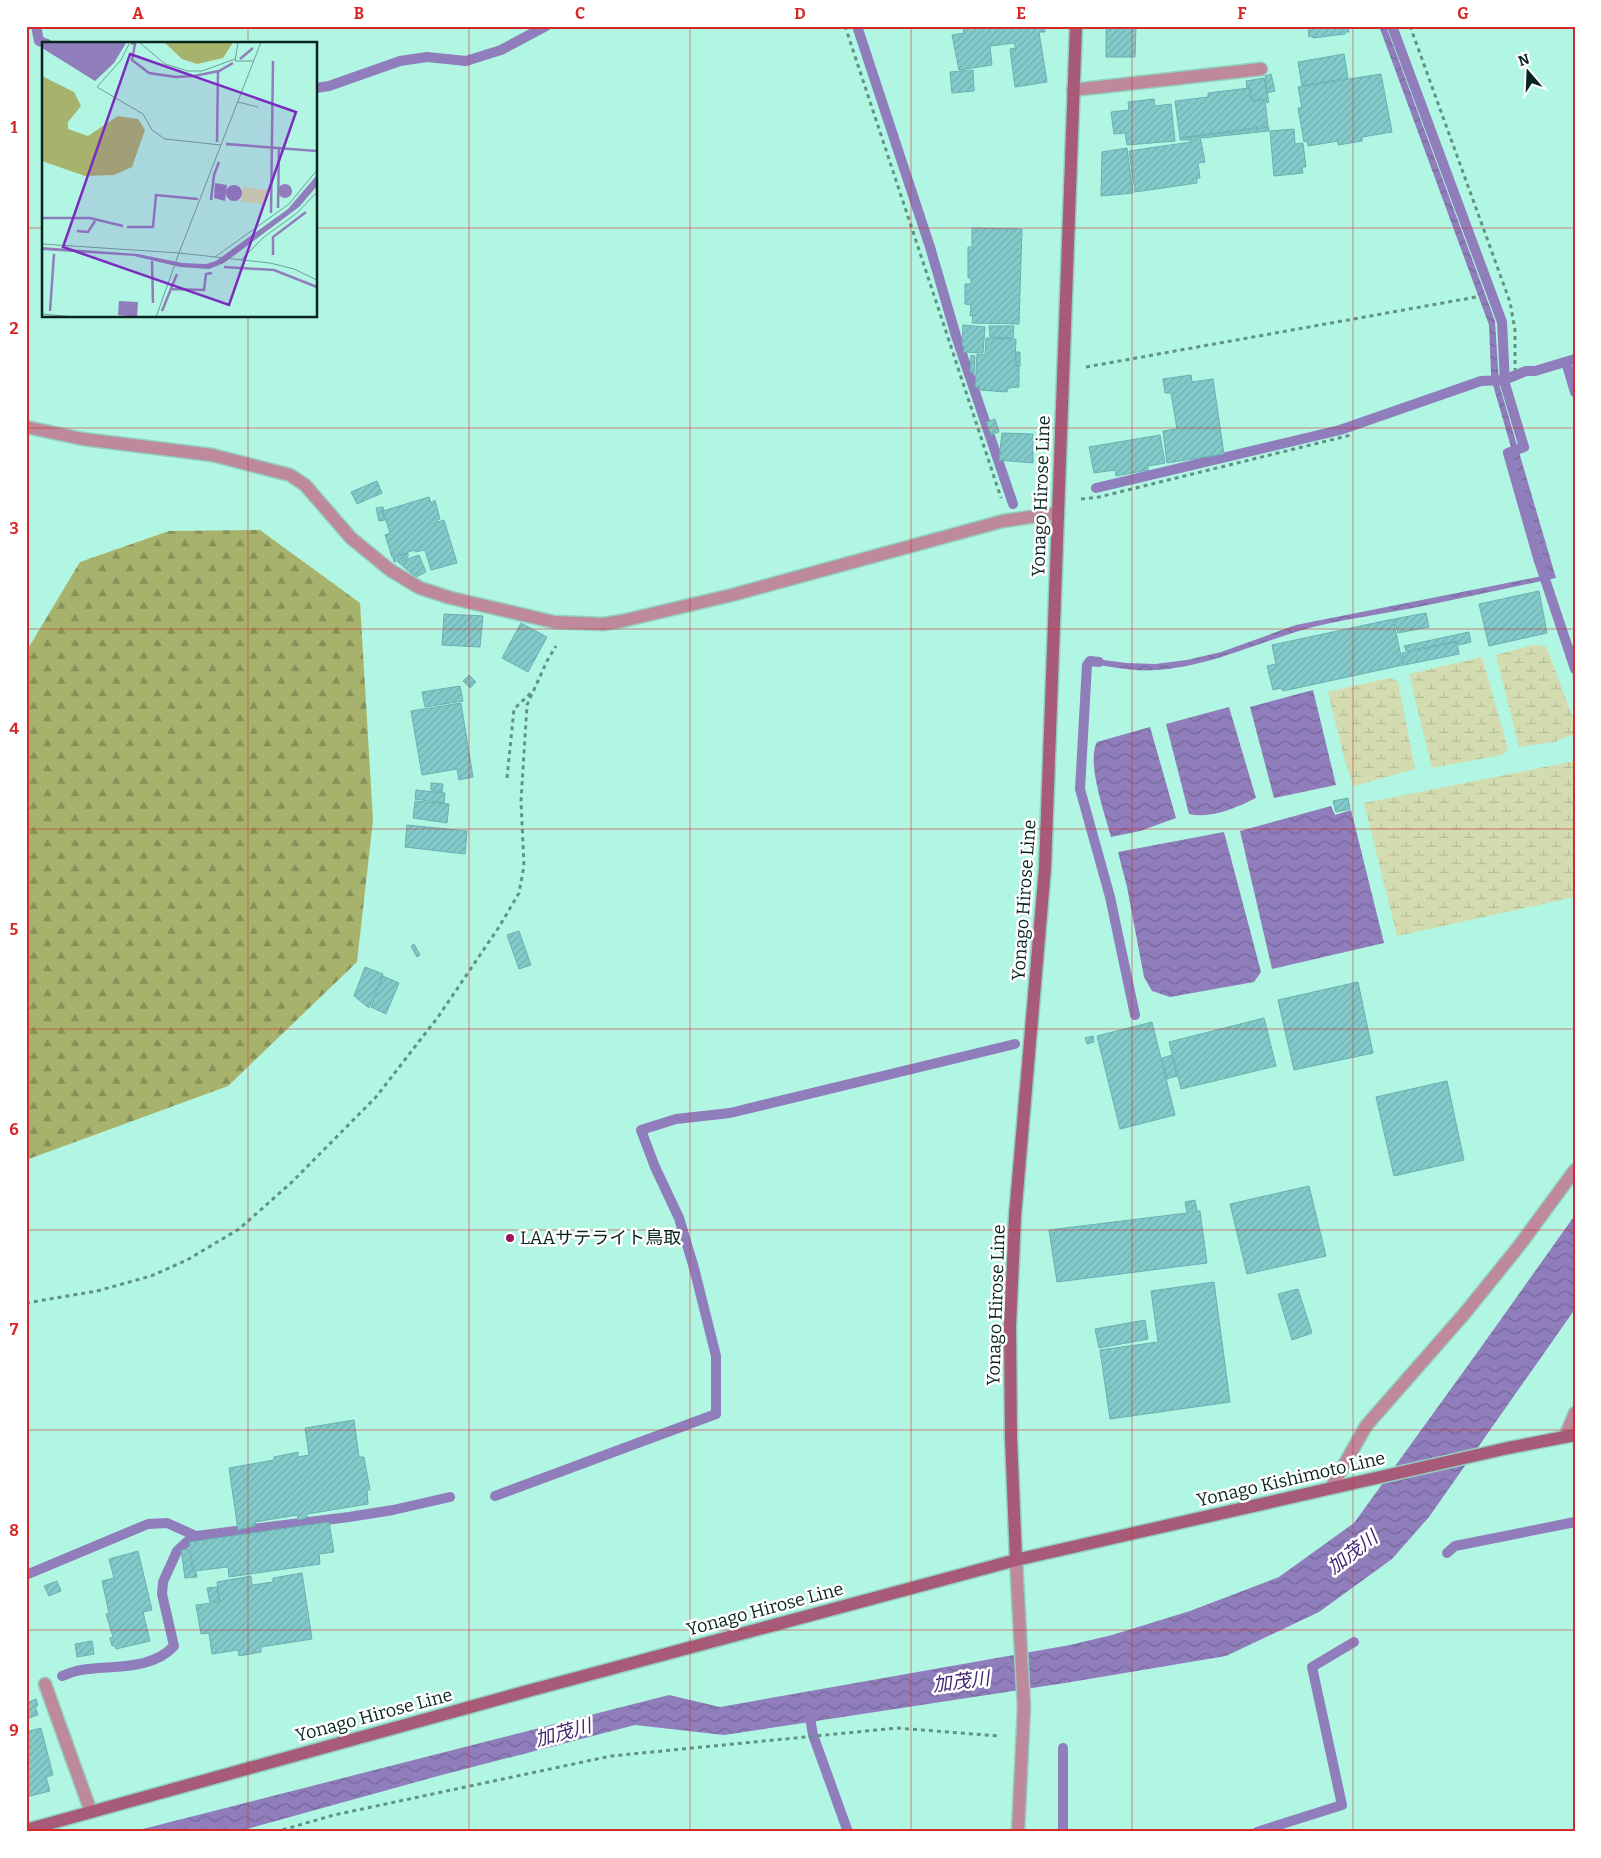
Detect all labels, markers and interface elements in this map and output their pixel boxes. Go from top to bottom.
text: A [132,4,144,23]
text: B [354,4,364,23]
text: C [575,4,585,23]
text: D [794,4,806,23]
text: E [1016,4,1026,23]
text: F [1238,4,1247,23]
text: G [1457,4,1469,23]
inset map [42,42,318,318]
north arrow [1504,48,1554,98]
text: N [1516,50,1532,70]
text: 1 [11,118,18,137]
text: 2 [9,319,19,338]
street label: Yonago Hirose Line [1027,415,1055,577]
text: 3 [9,519,19,538]
text: 4 [9,719,19,738]
street label: Yonago Hirose Line [1007,819,1041,981]
text: 5 [10,920,19,939]
text: 6 [9,1120,19,1139]
street label: Yonago Hirose Line [982,1224,1010,1386]
place label: LAAサテライト鳥取 [520,1227,681,1249]
marker: LAAサテライト鳥取 [504,1232,516,1244]
text: 7 [10,1320,19,1339]
street label: Yonago Kishimoto Line [1195,1447,1387,1511]
text: 8 [9,1521,19,1540]
water label: 加茂川 [1323,1525,1384,1579]
street label: Yonago Hirose Line [684,1577,846,1641]
water label: 加茂川 [931,1666,993,1696]
street label: Yonago Hirose Line [293,1683,455,1747]
water label: 加茂川 [533,1713,596,1751]
text: 9 [9,1721,19,1740]

